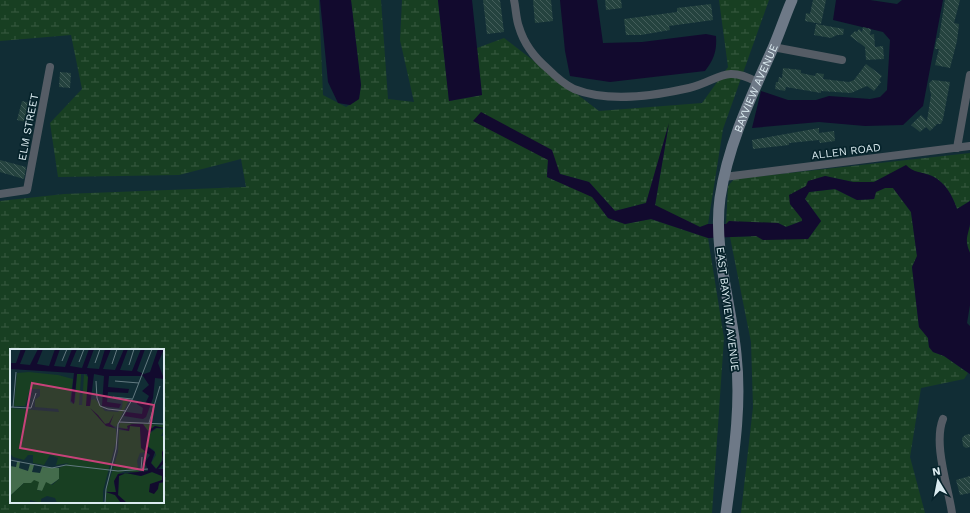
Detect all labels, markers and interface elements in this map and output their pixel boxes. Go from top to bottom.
street label: BAYVIEW AVENUE [732,42,781,134]
street label: ELM STREET [16,92,41,162]
street label: ALLEN ROAD [811,141,882,162]
street label: EAST BAYVIEW AVENUE [713,246,742,372]
inset map [10,349,164,503]
north arrow [918,461,958,501]
text: N [931,465,941,479]

